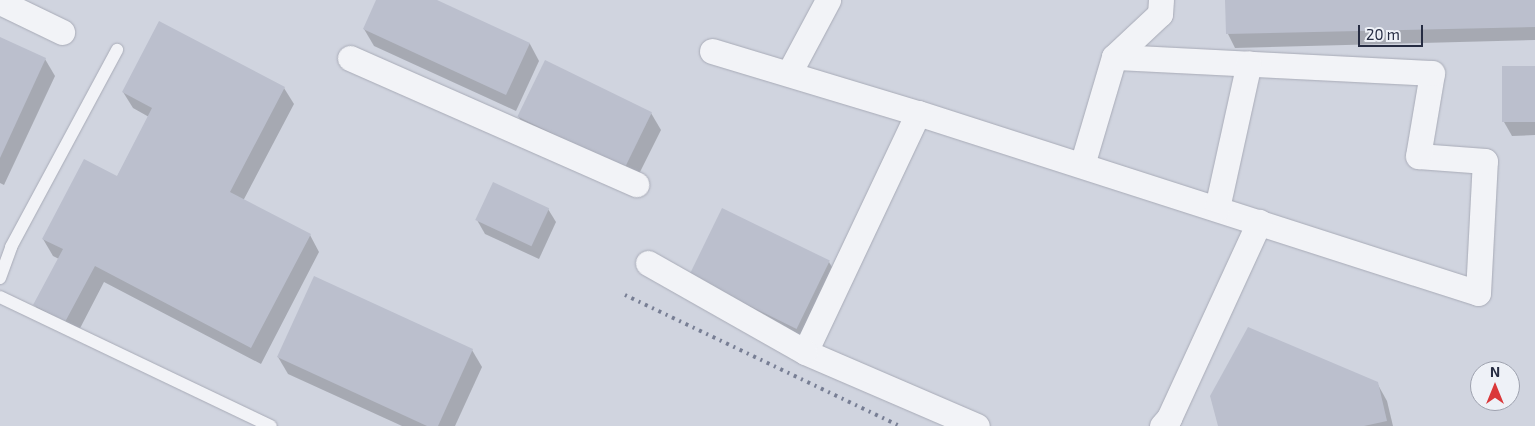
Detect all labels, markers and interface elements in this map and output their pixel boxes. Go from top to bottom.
scale bar [1360,15,1425,47]
text: 20 m [1366,25,1400,43]
north arrow [1470,361,1520,411]
text: N [1490,363,1500,380]

